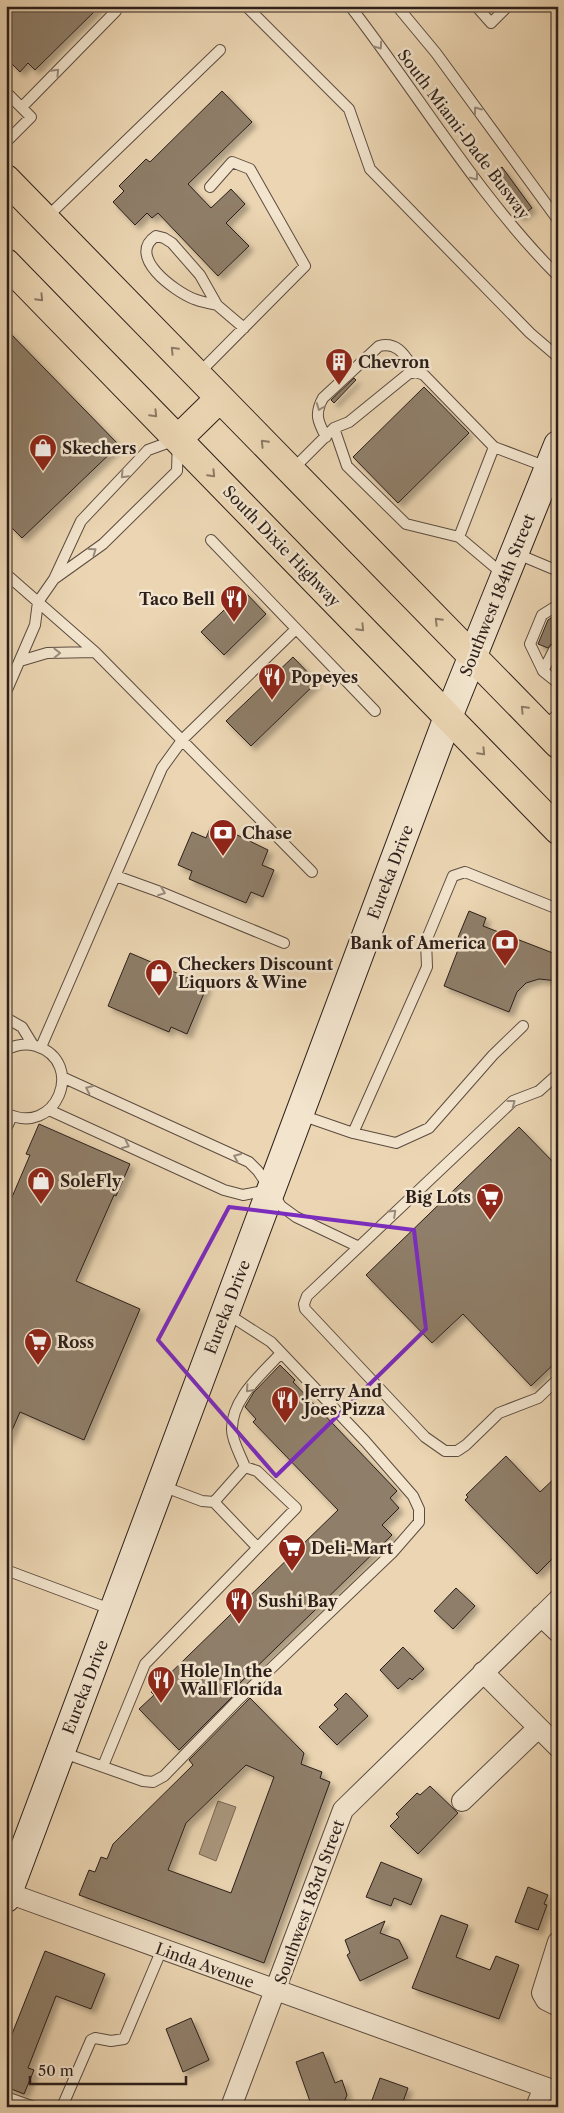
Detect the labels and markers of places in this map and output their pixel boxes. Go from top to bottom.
building icon: Chevron [324,347,354,386]
place label: Chevron [358,352,430,372]
shop icon: Skechers [28,433,58,472]
place label: Skechers [62,438,137,458]
restaurant icon: Taco Bell [219,584,249,623]
place label: Taco Bell [139,589,215,609]
restaurant icon: Popeyes [257,662,287,701]
place label: Popeyes [291,667,358,687]
bank icon: Chase [208,818,238,857]
place label: Chase [242,823,293,843]
bank icon: Bank of America [490,928,520,967]
place label: Bank of America [350,933,487,953]
place label: Checkers Discount Liquors & Wine [178,954,334,992]
shop icon: Checkers Discount Liquors & Wine [144,958,174,997]
shop icon: SoleFly [26,1166,56,1205]
place label: SoleFly [60,1171,123,1191]
supermarket icon: Big Lots [475,1182,505,1221]
place label: Big Lots [405,1187,471,1207]
supermarket icon: Ross [23,1327,53,1366]
place label: Ross [57,1332,94,1352]
place label: Jerry And Joes Pizza [301,1381,386,1419]
restaurant icon: Jerry And Joes Pizza [270,1385,300,1424]
supermarket icon: Deli-Mart [277,1533,307,1572]
place label: Deli-Mart [311,1538,394,1558]
restaurant icon: Sushi Bay [224,1586,254,1625]
place label: Sushi Bay [258,1591,339,1611]
place label: Hole In the Wall Florida [179,1661,283,1699]
restaurant icon: Hole In the Wall Florida [146,1665,176,1704]

